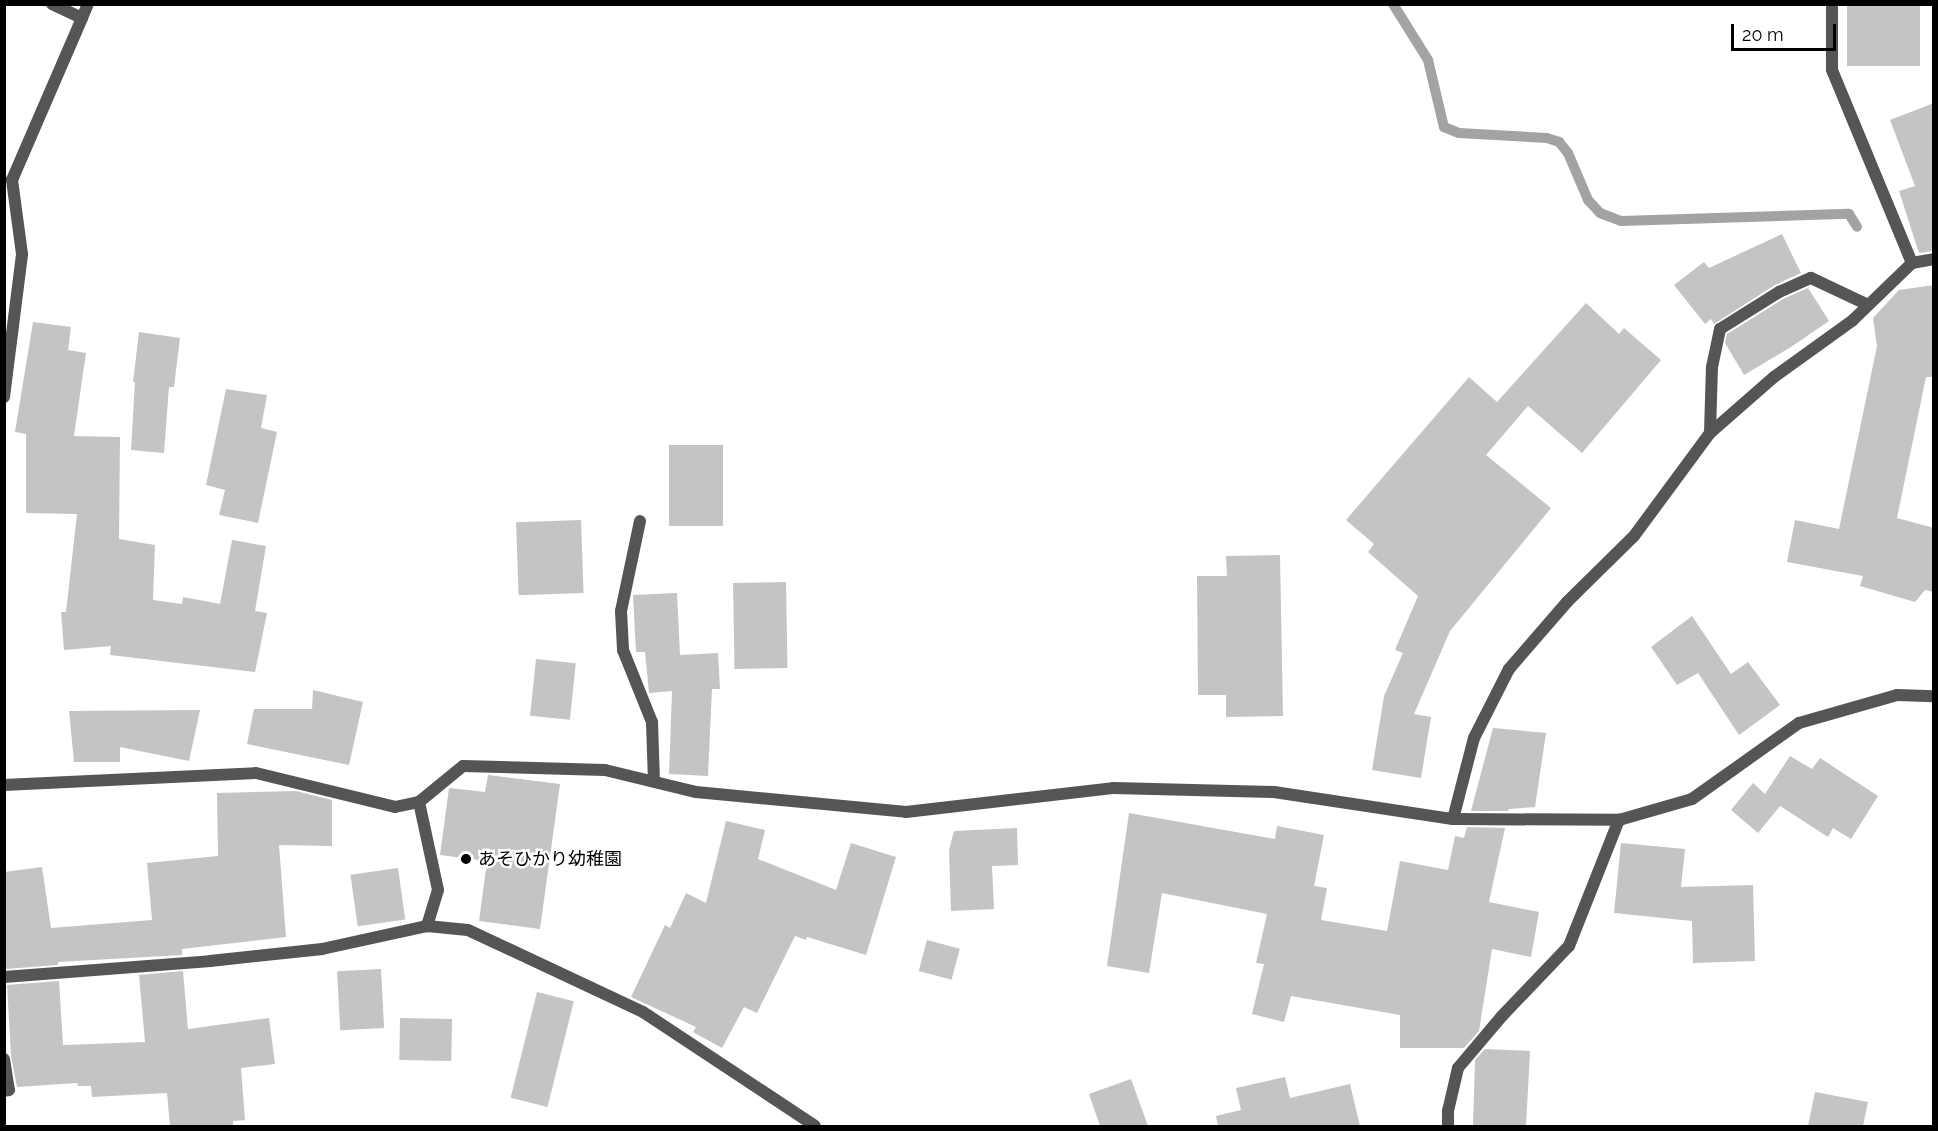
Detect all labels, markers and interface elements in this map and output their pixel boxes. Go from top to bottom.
scale bar [1734,12,1839,50]
text: 20 m [1742,24,1784,45]
place label: あそひかり幼稚園 [478,848,622,870]
marker: あそひかり幼稚園 [459,852,473,866]

